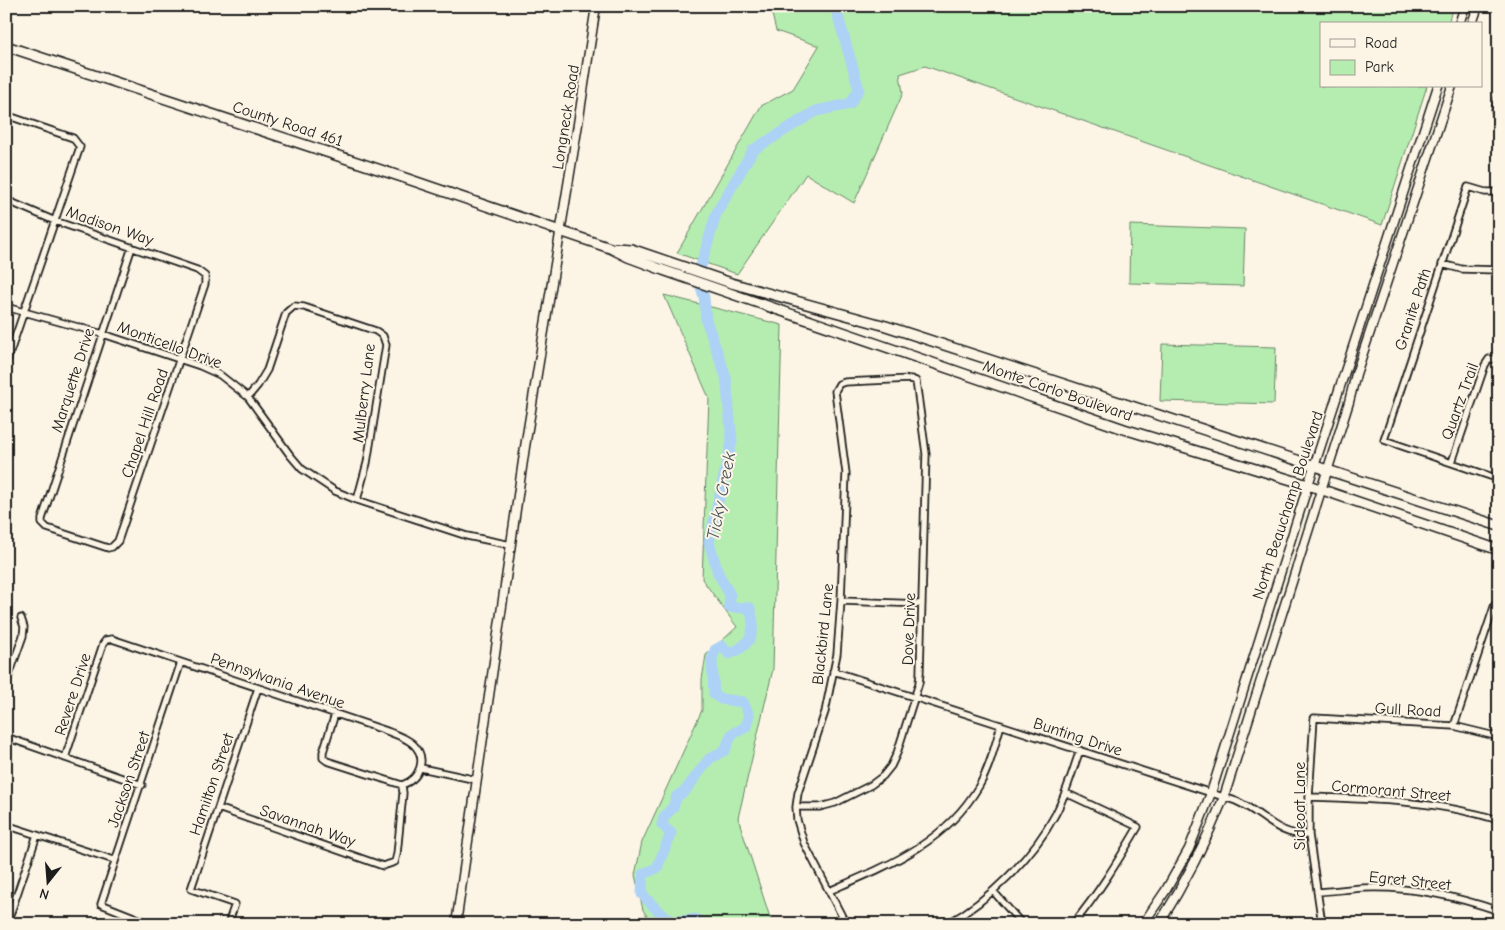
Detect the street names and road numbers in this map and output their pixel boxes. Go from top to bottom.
street label: Longneck Road [549,64,583,171]
street label: County Road 461 [230,98,345,150]
street label: Madison Way [64,203,157,250]
street label: Granite Path [1391,266,1435,353]
street label: Monticello Drive [115,318,224,372]
street label: Marquette Drive [48,326,98,435]
street label: Mulberry Lane [349,343,379,444]
street label: Monte Carlo Boulevard [981,357,1135,425]
street label: Quartz Trail [1438,360,1482,442]
street label: Chapel Hill Road [118,366,172,480]
street label: North Beauchamp Boulevard [1249,409,1327,602]
street label: Blackbird Lane [809,583,837,686]
street label: Dove Drive [899,592,919,666]
street label: Pennsylvania Avenue [208,650,347,712]
street label: Revere Drive [51,651,95,738]
street label: Gull Road [1374,699,1442,721]
street label: Bunting Drive [1031,714,1124,760]
street label: Jackson Street [104,729,154,830]
street label: Hamilton Street [186,730,238,838]
street label: Sideoat Lane [1291,762,1309,850]
street label: Cormorant Street [1331,777,1452,805]
street label: Savannah Way [258,801,359,851]
street label: Egret Street [1368,868,1452,894]

